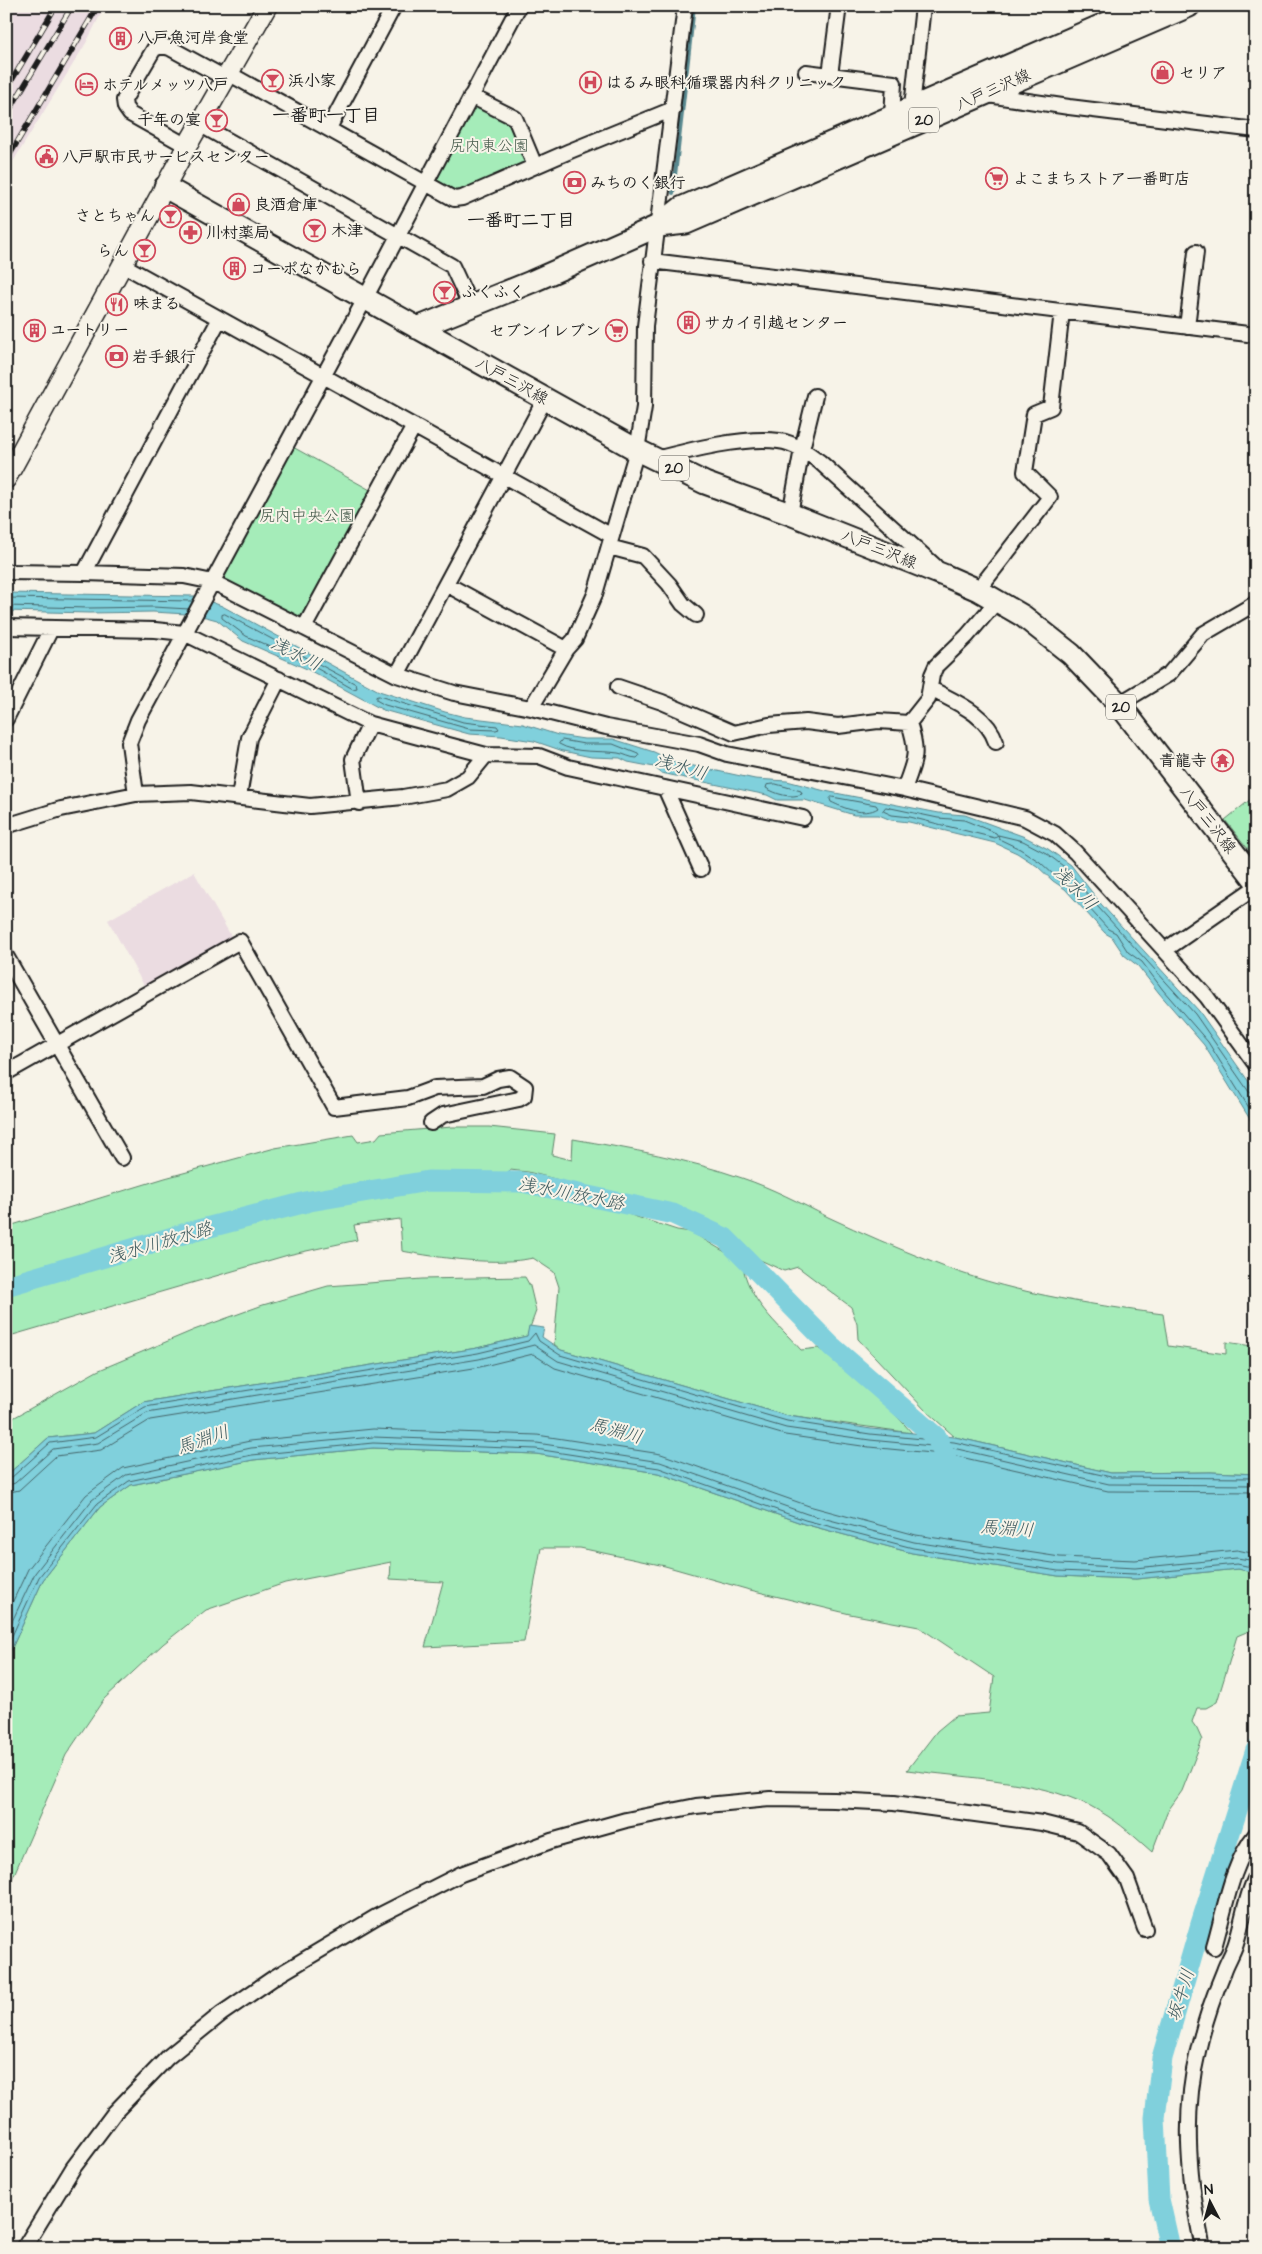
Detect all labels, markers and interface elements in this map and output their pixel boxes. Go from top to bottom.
building icon: 八戸魚河岸食堂 [109,26,133,50]
place label: 八戸魚河岸食堂 [137,27,249,49]
shop icon: セリア [1151,61,1175,85]
place label: セリア [1179,62,1227,84]
street label: 八戸三沢線 [952,64,1034,116]
bar icon: 浜小家 [260,69,284,93]
place label: 浜小家 [288,70,336,92]
hospital icon: はるみ眼科循環器内科クリニック [578,71,602,95]
place label: はるみ眼科循環器内科クリニック [606,72,846,94]
hotel icon: ホテルメッツ八戸 [74,73,98,97]
place label: ホテルメッツ八戸 [102,74,229,96]
district label: 一番町一丁目 [272,103,380,128]
bar icon: 千年の宴 [205,108,229,132]
road number: 20 [909,108,939,132]
place label: 千年の宴 [137,109,201,131]
park label: 尻内東公園 [449,135,529,157]
public building icon: 八戸駅市民サービスセンター [34,145,58,169]
place label: 八戸駅市民サービスセンター [62,146,270,168]
supermarket icon: よこまちストア一番町店 [985,167,1009,191]
place label: よこまちストア一番町店 [1013,168,1190,190]
bank icon: みちのく銀行 [562,171,586,195]
place label: みちのく銀行 [590,172,686,194]
shop icon: 良酒倉庫 [226,193,250,217]
place label: 良酒倉庫 [254,194,318,216]
bar icon: さとちゃん [159,204,183,228]
place label: さとちゃん [75,205,155,227]
district label: 一番町二丁目 [467,208,575,233]
bar icon: 木津 [303,219,327,243]
place label: 木津 [331,220,363,242]
pharmacy icon: 川村薬局 [178,221,202,245]
place label: 川村薬局 [206,222,270,244]
bar icon: らん [133,239,157,263]
place label: らん [97,240,129,262]
building icon: コーポなかむら [222,257,246,281]
place label: コーポなかむら [250,258,362,280]
bar icon: ふくふく [433,280,457,304]
place label: ふくふく [461,281,525,303]
restaurant icon: 味まる [105,292,129,316]
place label: 味まる [133,293,181,315]
building icon: サカイ引越センター [676,311,700,335]
place label: サカイ引越センター [704,312,848,334]
building icon: ユートリー [22,318,46,342]
place label: ユートリー [50,319,129,341]
supermarket icon: セブンイレブン [605,319,629,343]
place label: セブンイレブン [489,320,601,342]
bank icon: 岩手銀行 [104,345,128,369]
place label: 岩手銀行 [132,346,196,368]
street label: 八戸三沢線 [472,352,552,410]
road number: 20 [659,456,689,480]
park label: 尻内中央公園 [259,505,355,527]
street label: 八戸三沢線 [838,524,920,574]
water label: 浅水川 [266,631,326,677]
road number: 20 [1106,694,1136,720]
water label: 浅水川 [652,748,710,786]
temple icon: 青龍寺 [1211,749,1235,773]
place label: 青龍寺 [1159,750,1207,772]
street label: 八戸三沢線 [1175,782,1241,858]
water label: 浅水川 [1047,860,1103,916]
water label: 浅水川放水路 [516,1171,627,1217]
water label: 浅水川放水路 [105,1216,216,1270]
water label: 馬淵川 [587,1412,645,1450]
water label: 馬淵川 [173,1419,233,1461]
water label: 馬淵川 [979,1515,1035,1543]
water label: 坂牛川 [1161,1966,1201,2024]
north arrow [1184,2176,1234,2226]
text: N [1203,2180,1214,2200]

